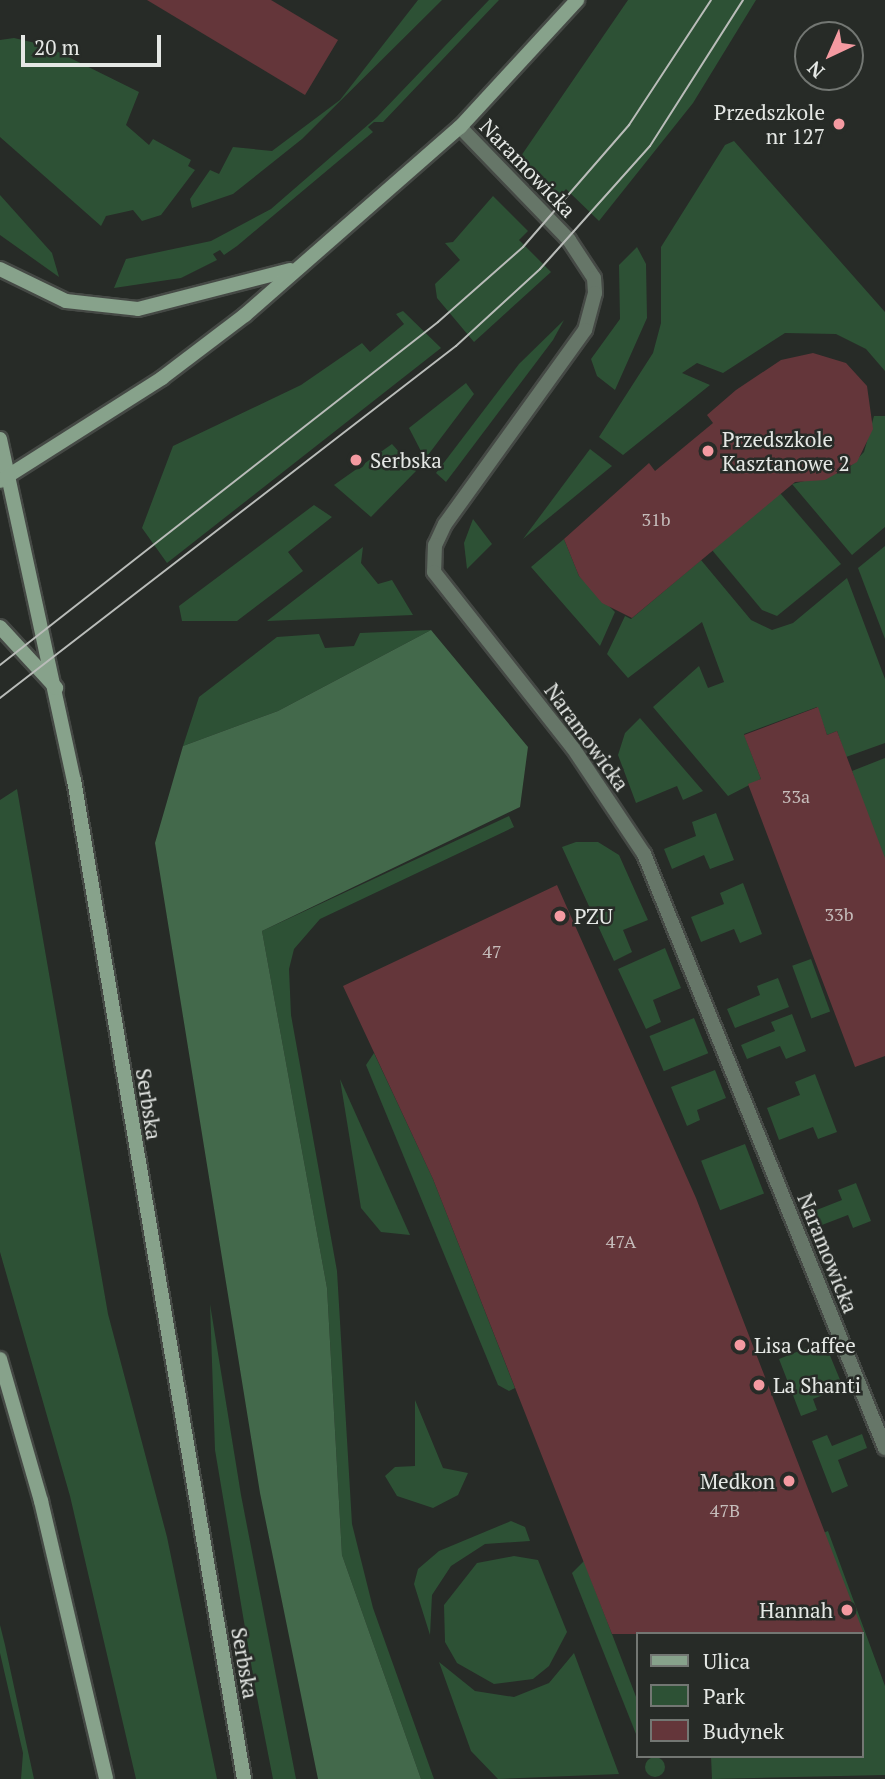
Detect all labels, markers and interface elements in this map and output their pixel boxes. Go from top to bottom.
scale bar [24,21,164,65]
north arrow [794,21,864,91]
text: 20 m [34,33,80,61]
text: N [802,56,829,84]
place label: Przedszkole nr 127 [714,99,825,149]
street label: Naramowicka [475,114,581,222]
marker: Przedszkole nr 127 [831,116,847,132]
place label: Przedszkole Kasztanowe 2 [722,426,850,476]
marker: Przedszkole Kasztanowe 2 [700,443,716,459]
place label: Serbska [370,447,442,473]
marker: Serbska [348,452,364,468]
house number: 31b [642,508,670,530]
street label: Naramowicka [539,678,635,796]
house number: 33a [782,785,810,807]
place label: PZU [574,903,613,929]
house number: 33b [825,903,853,925]
marker: PZU [552,908,568,924]
house number: 47 [482,940,502,962]
street label: Serbska [131,1067,167,1141]
street label: Naramowicka [793,1189,863,1317]
house number: 47A [606,1230,636,1252]
place label: Lisa Caffee [754,1332,856,1358]
marker: Lisa Caffee [732,1337,748,1353]
place label: La Shanti [773,1372,861,1398]
marker: La Shanti [751,1377,767,1393]
place label: Medkon [700,1468,775,1494]
marker: Medkon [781,1473,797,1489]
house number: 47B [710,1499,740,1521]
place label: Hannah [759,1597,833,1623]
marker: Hannah [839,1602,855,1618]
street label: Serbska [226,1625,264,1701]
legend [636,1632,864,1758]
text: Ulica [703,1647,750,1675]
text: Park [703,1682,745,1710]
text: Budynek [703,1717,784,1745]

